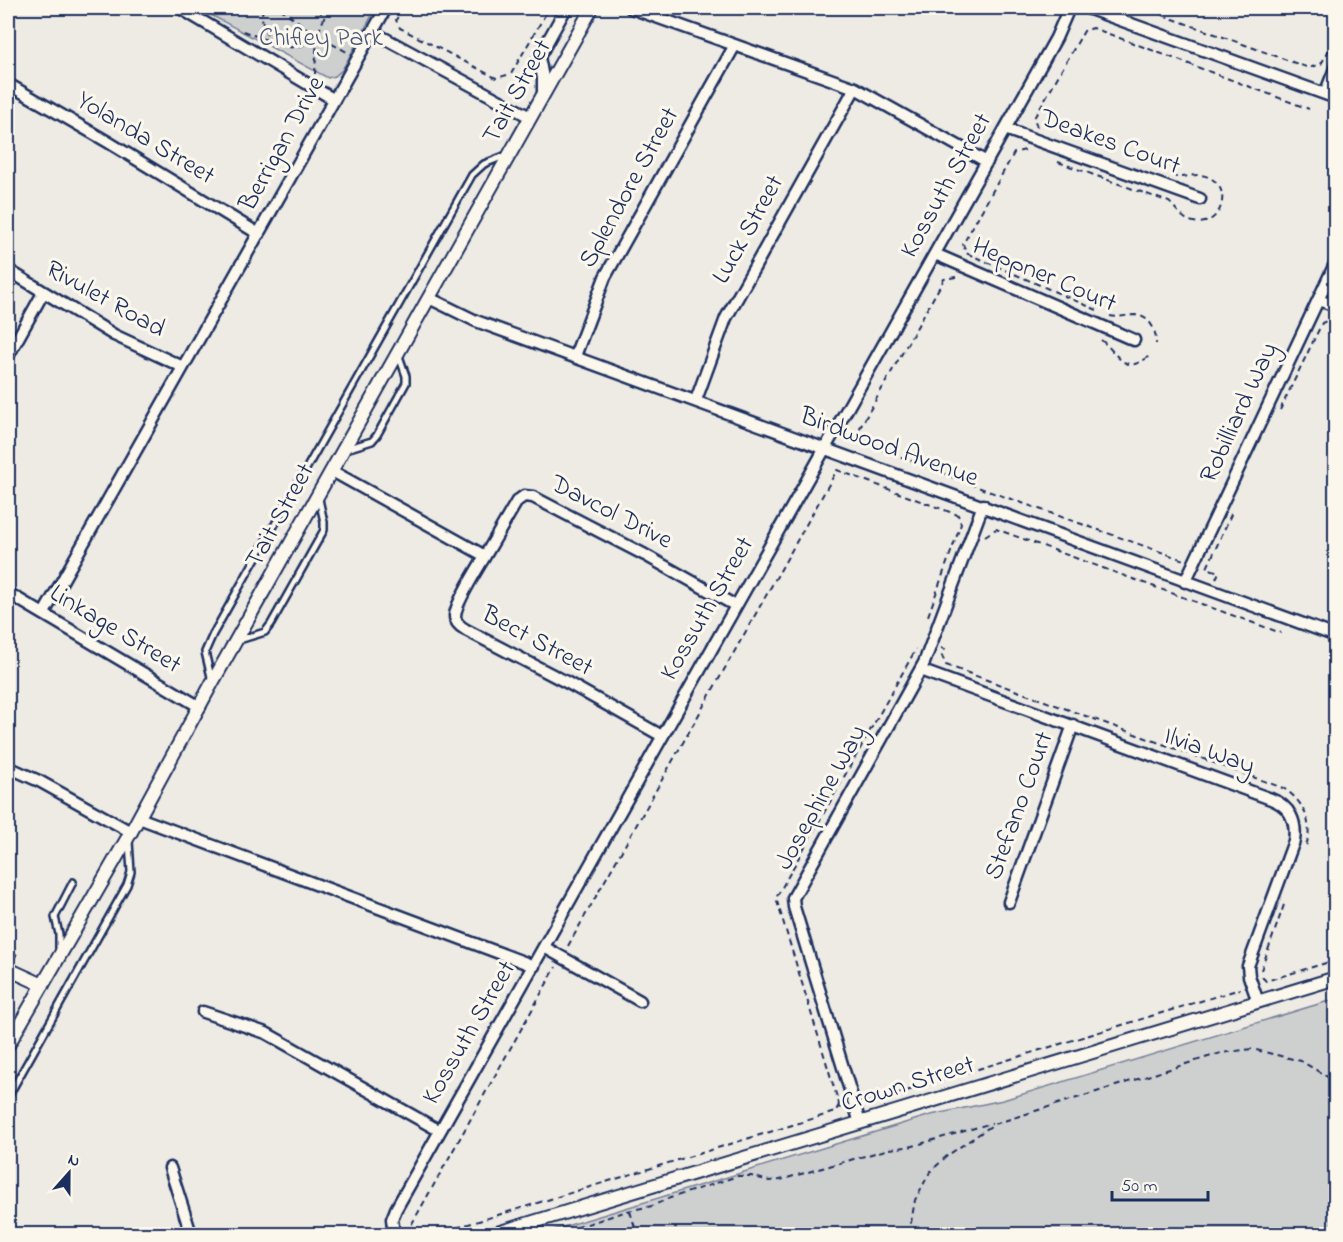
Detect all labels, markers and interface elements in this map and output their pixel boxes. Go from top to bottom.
park label: Chifley Park [259,20,384,58]
street label: Tait Street [474,33,562,151]
street label: Berrigan Drive [230,69,336,219]
street label: Yolanda Street [68,83,222,196]
street label: Splendore Street [570,100,690,275]
street label: Deakes Court [1034,100,1186,186]
street label: Kossuth Street [891,106,1003,265]
street label: Luck Street [703,168,795,291]
street label: Heppner Court [966,229,1122,324]
street label: Rivulet Road [38,251,172,349]
street label: Robilliard Way [1191,337,1289,489]
street label: Birdwood Avenue [793,398,984,498]
street label: Tait Street [237,457,325,575]
street label: Davcol Drive [542,466,679,560]
street label: Kossuth Street [651,530,765,688]
street label: Linkage Street [42,576,188,685]
street label: Bect Street [474,596,600,687]
street label: Josephine Way [766,718,878,878]
street label: Ilvia Way [1158,718,1260,786]
street label: Stefano Court [976,726,1065,886]
street label: Kossuth Street [413,954,527,1112]
street label: Crown Street [837,1047,980,1123]
north arrow [39,1143,99,1203]
text: N [64,1148,83,1174]
scale bar [1112,1164,1208,1202]
text: 50 m [1121,1174,1158,1200]

